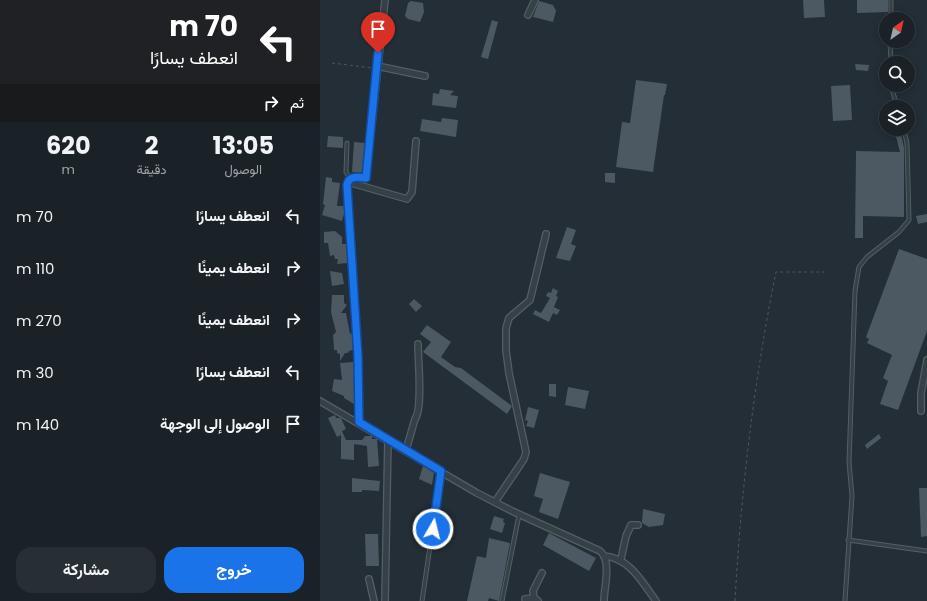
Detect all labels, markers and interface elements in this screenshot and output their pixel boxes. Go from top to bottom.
text: 70 m [169,7,238,46]
pin [361,12,395,53]
north arrow [879,12,915,48]
map controls [879,12,915,136]
icon: left [252,16,304,68]
icon: arrive [367,18,389,40]
text: انعطف يسارًا [150,45,238,70]
button: search [879,56,915,92]
icon: right [260,92,282,114]
text: ثم [290,92,304,113]
button: layers [879,100,915,136]
text: 620 [46,129,91,162]
text: 2 [145,129,158,162]
text: 13:05 [212,129,274,162]
text: m [62,160,75,179]
text: دقيقة [136,160,167,179]
text: الوصول [225,160,262,179]
text: انعطف يسارًا [196,205,270,226]
icon: left [282,205,304,227]
text: 70 m [16,206,53,227]
text: انعطف يمينًا [198,257,270,278]
icon: right [282,257,304,279]
text: 110 m [16,258,55,279]
text: انعطف يمينًا [198,309,270,330]
icon: right [282,309,304,331]
text: 270 m [16,310,62,331]
text: انعطف يسارًا [196,361,270,382]
icon: left [282,361,304,383]
text: 30 m [16,362,54,383]
text: الوصول إلى الوجهة [160,413,270,434]
icon: arrive [282,413,304,435]
text: 140 m [16,414,59,435]
position arrow [412,508,454,550]
button: مشاركة [16,547,156,593]
button: خروج [164,547,304,593]

